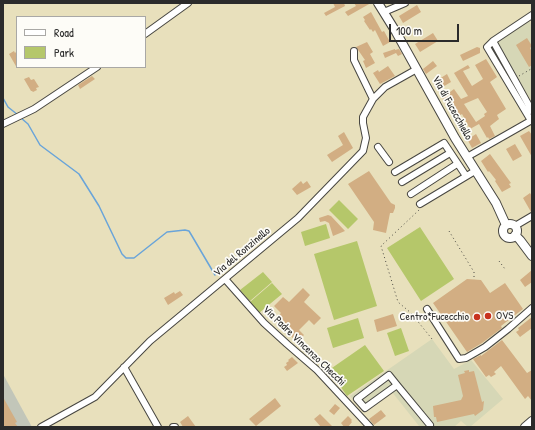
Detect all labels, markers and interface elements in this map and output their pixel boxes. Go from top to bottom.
legend [16,16,146,68]
scale bar [391,16,461,42]
text: 100 m [396,22,422,39]
text: Road [54,24,74,41]
text: Park [54,44,74,61]
street label: Via di Fucecchiello [429,74,475,142]
street label: Via del Ronzinello [211,225,273,279]
street label: Via Padre Vincenzo Checchi [260,303,348,389]
place label: OVS [496,309,513,323]
place label: Centro*Fucecchio [400,310,469,324]
marker: OVS [483,311,493,321]
marker: Centro*Fucecchio [472,312,482,322]

